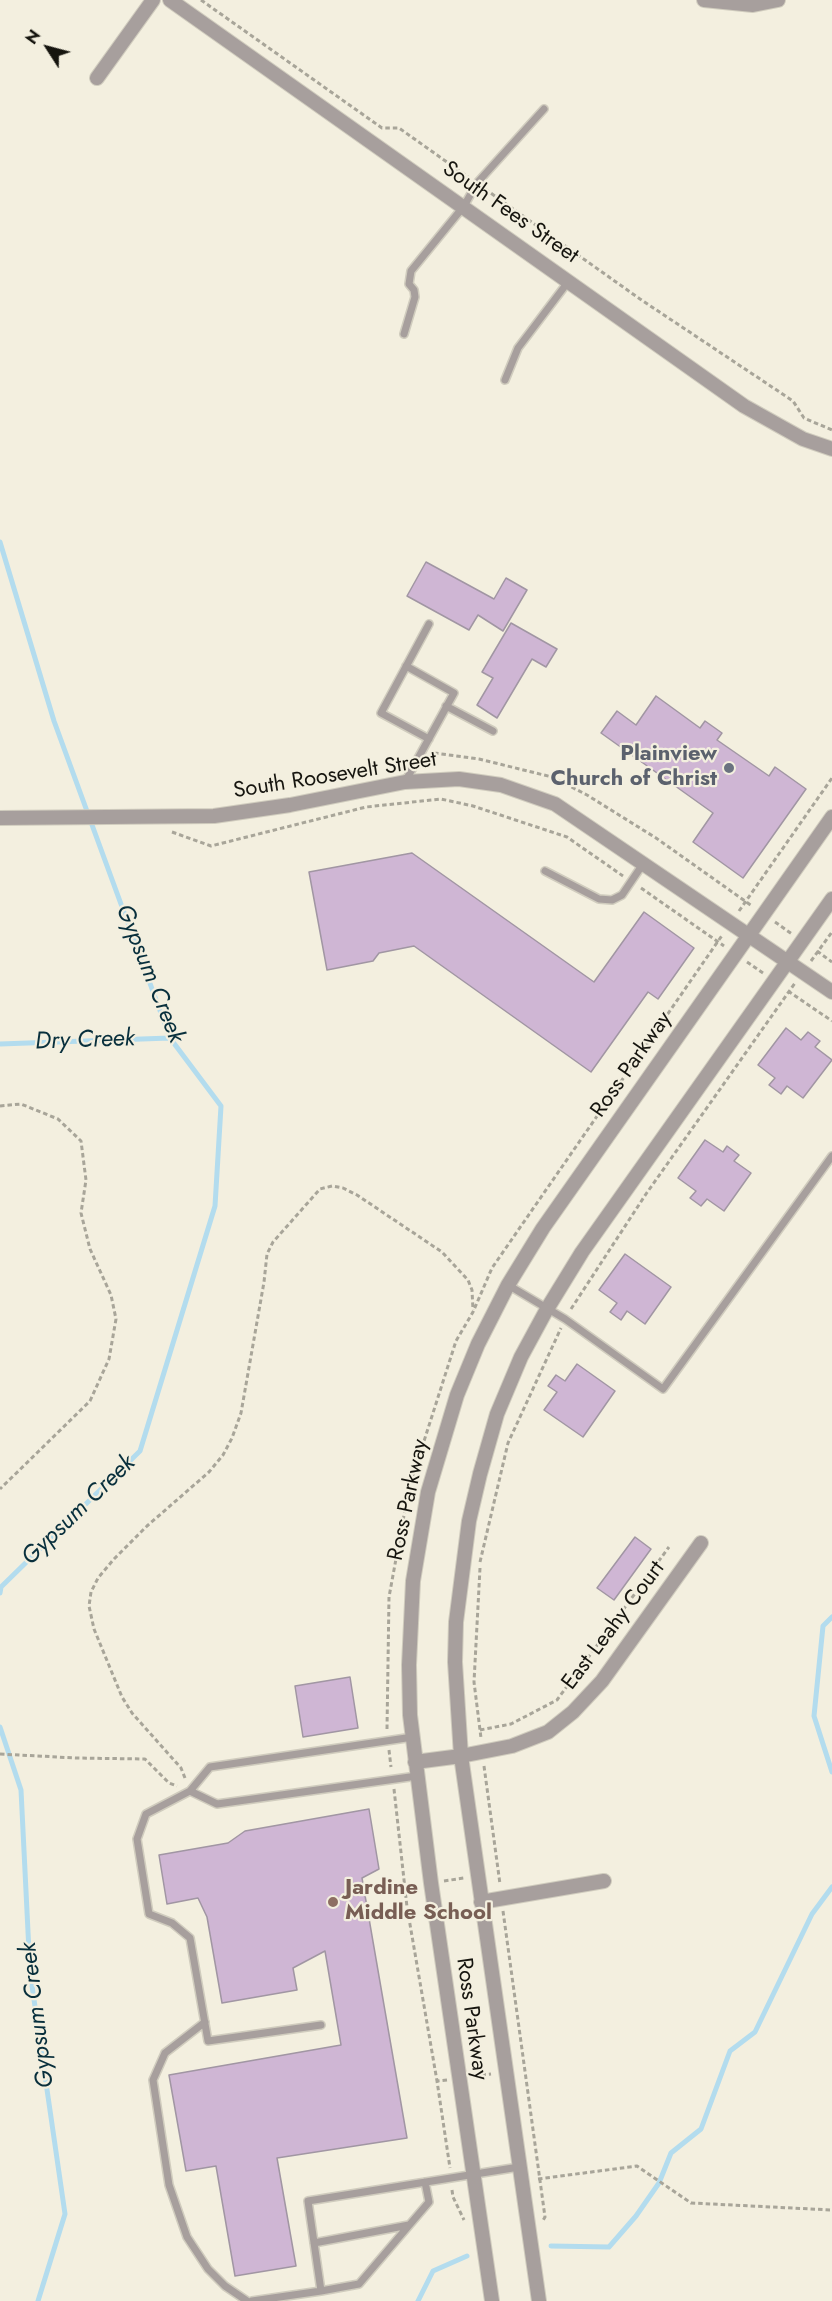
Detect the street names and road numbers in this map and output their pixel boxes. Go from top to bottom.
street label: South Fees Street [437,156,583,270]
street label: South Roosevelt Street [232,747,438,805]
street label: Ross Parkway [586,1007,678,1123]
street label: Ross Parkway [383,1437,435,1563]
street label: East Leahy Court [557,1556,671,1696]
street label: Ross Parkway [449,1956,493,2082]

